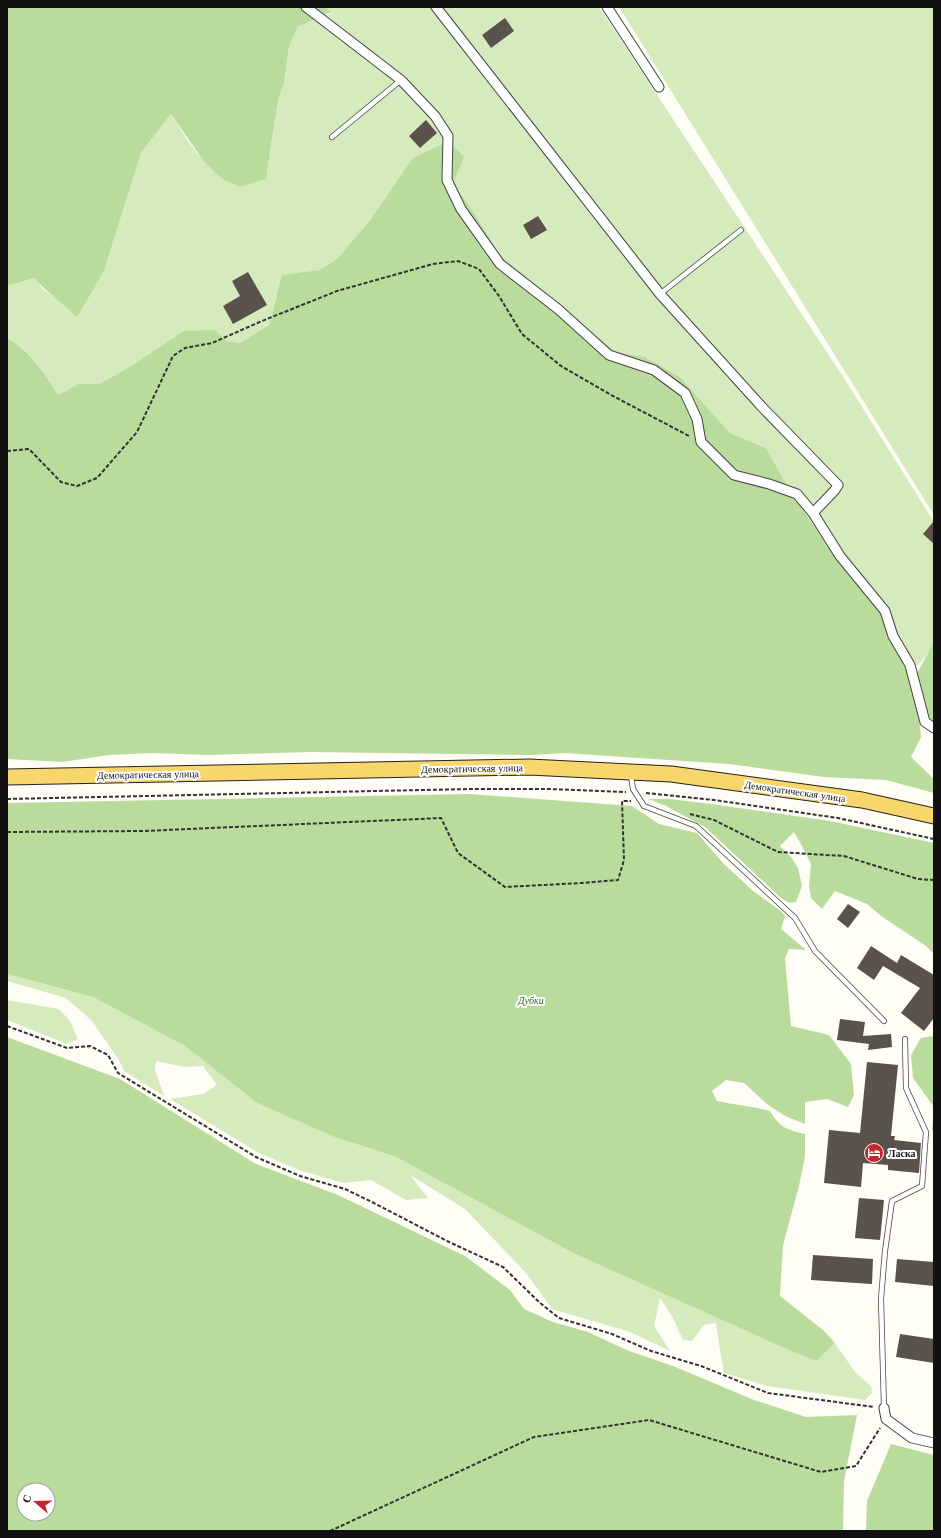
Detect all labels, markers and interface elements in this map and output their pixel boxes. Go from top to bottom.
street label: Демократическая улица [421,761,524,776]
street label: Демократическая улица [97,767,200,782]
street label: Демократическая улица [744,778,847,805]
park label: Дубки [517,994,544,1007]
hotel icon: Ласка [863,1142,885,1164]
place label: Ласка [888,1147,916,1160]
north arrow [16,1482,56,1522]
text: С [19,1492,35,1505]

